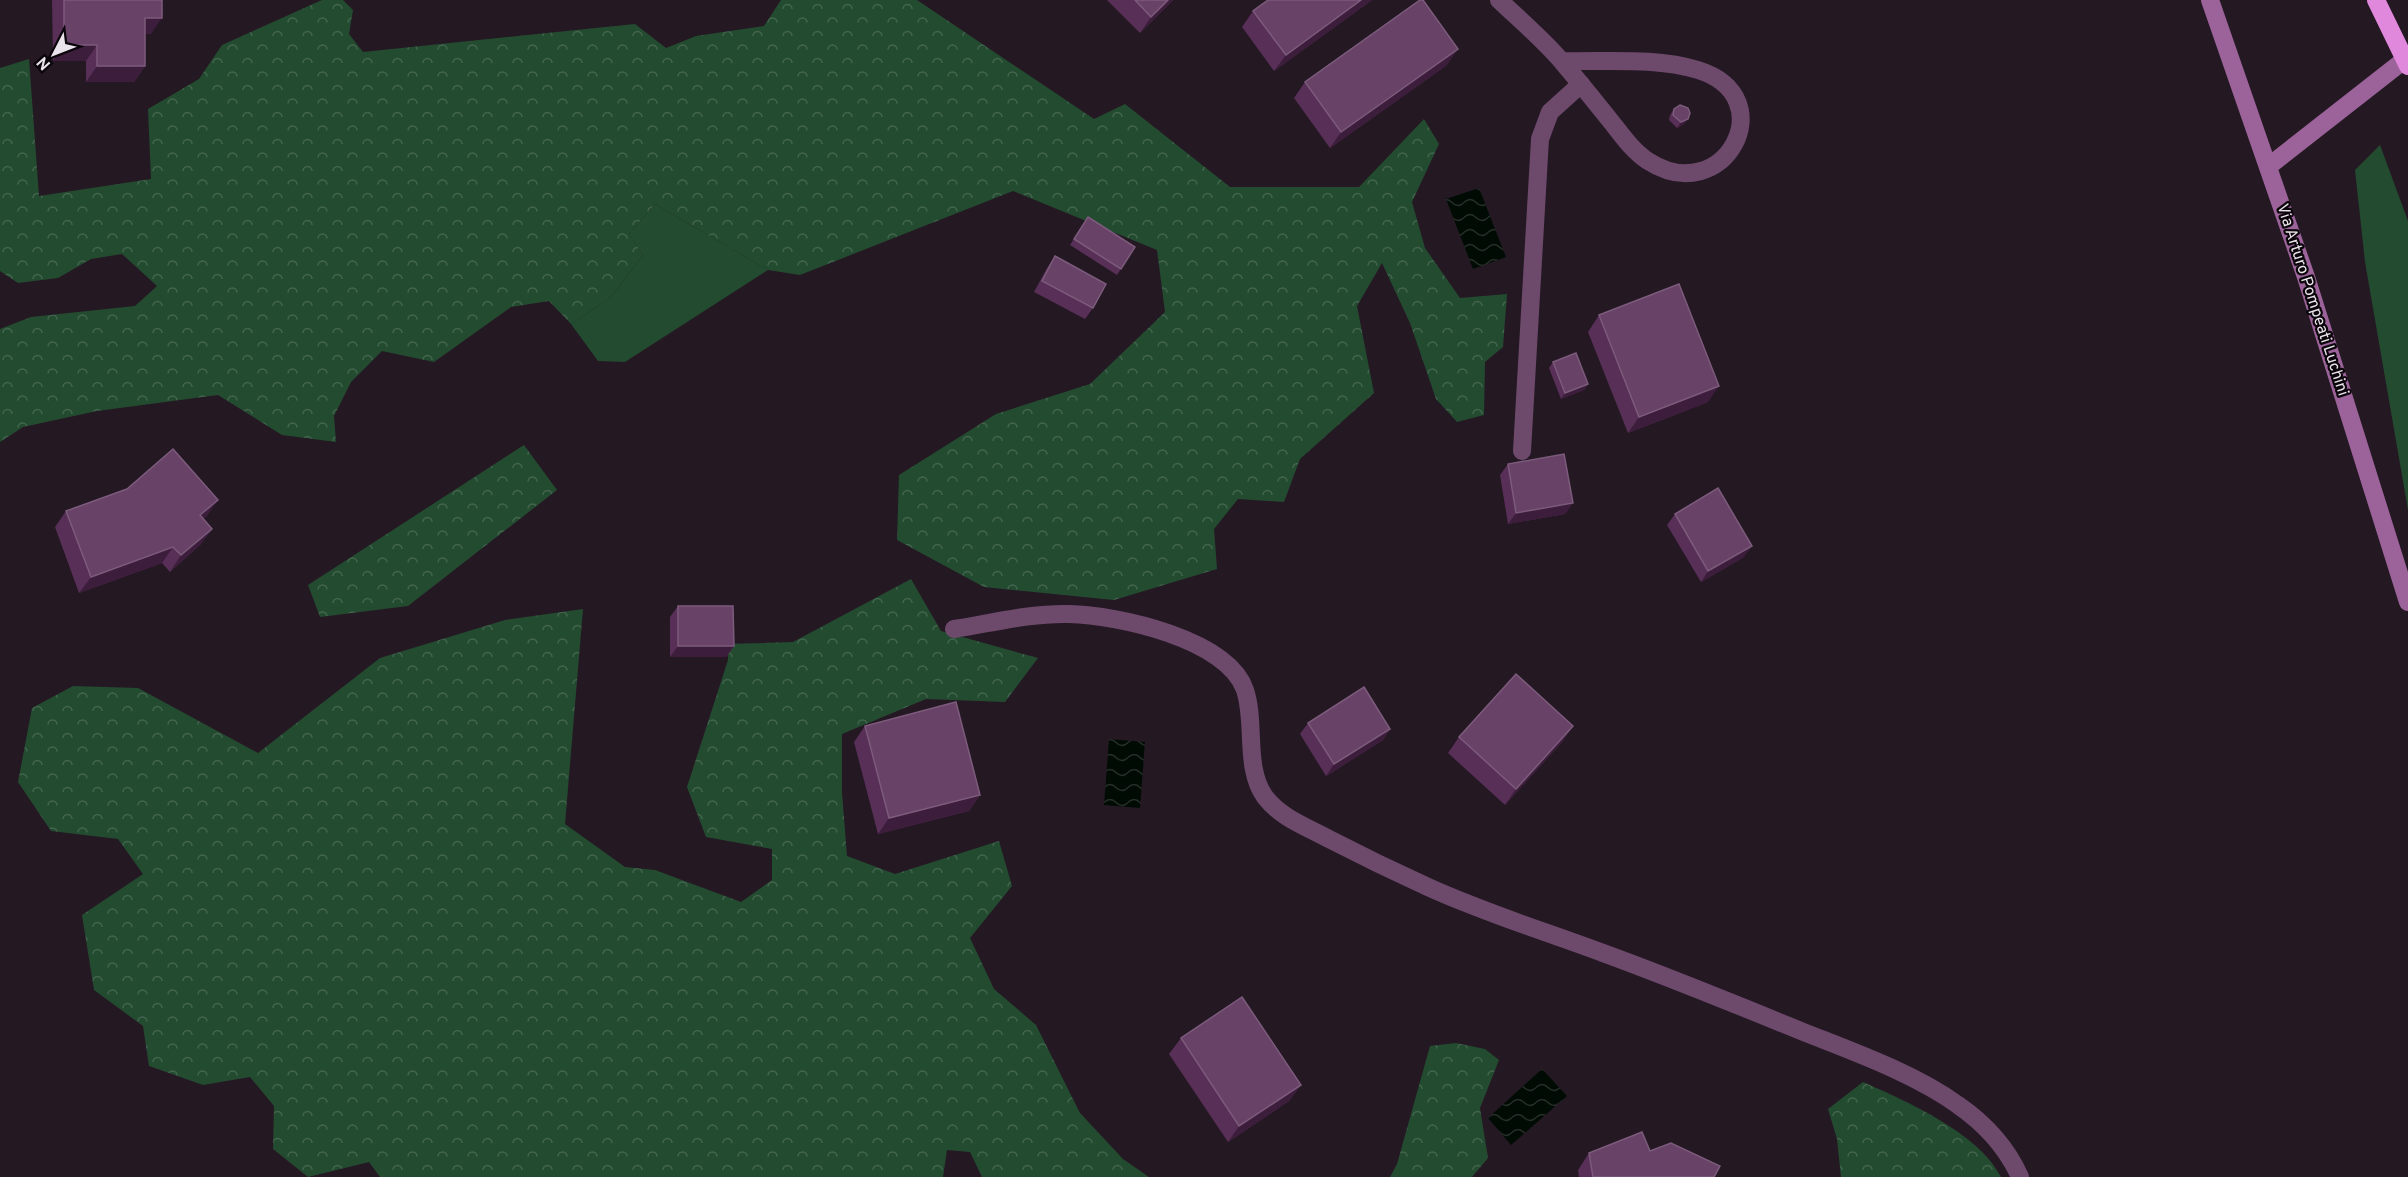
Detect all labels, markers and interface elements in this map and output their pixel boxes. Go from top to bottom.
north arrow [24,24,84,84]
text: N [33,52,56,74]
street label: Via Arturo Pompeati Luchini [2271,201,2353,399]

